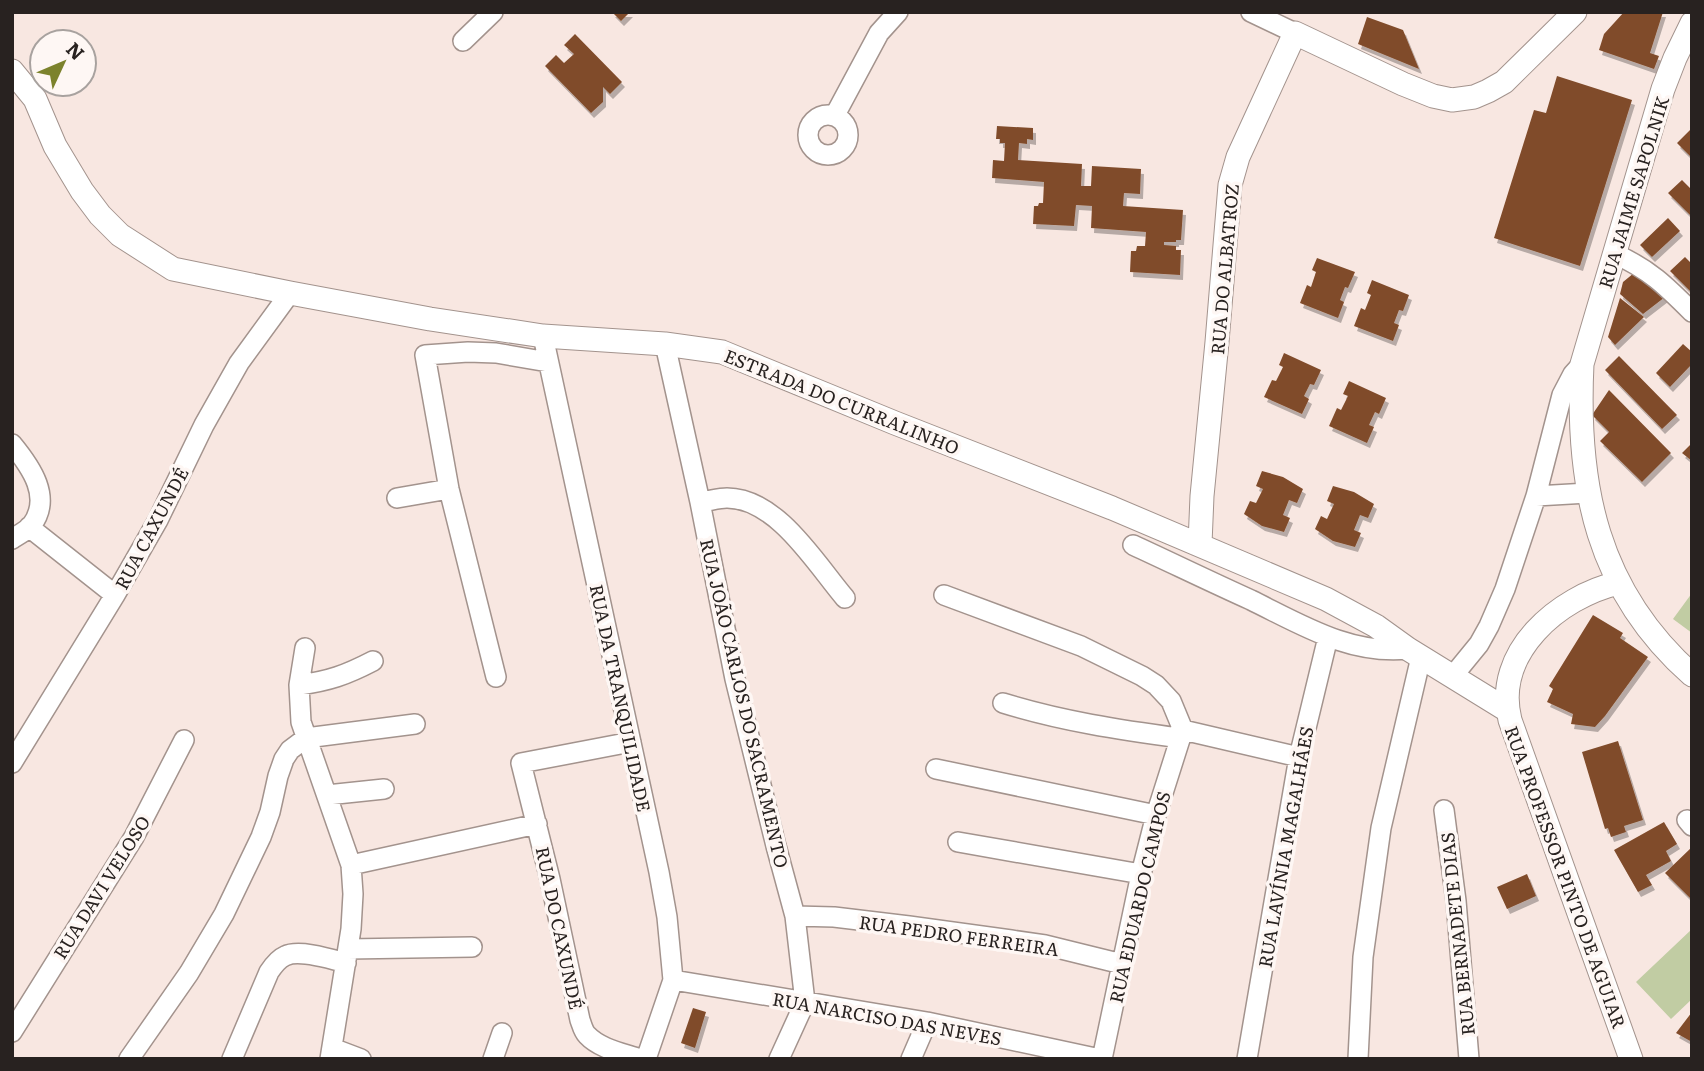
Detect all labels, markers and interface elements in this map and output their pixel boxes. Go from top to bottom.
north arrow [28,28,98,98]
text: N [60,35,92,66]
street label: RUA JAIME SAPOLNIK [1591,92,1675,292]
street label: RUA DO ALBATROZ [1203,182,1245,356]
street label: ESTRADA DO CURRALINHO [720,341,964,461]
street label: RUA CAXUNDÉ [107,462,195,594]
street label: RUA JOÃO CARLOS DO SACRAMENTO [694,536,796,870]
street label: RUA DA TRANQUILIDADE [584,582,658,814]
street label: RUA PROFESSOR PINTO DE AGUIAR [1499,722,1633,1032]
street label: RUA LAVÍNIA MAGALHÃES [1250,724,1320,970]
street label: RUA EDUARDO CAMPOS [1101,788,1177,1006]
street label: RUA DAVI VELOSO [46,810,156,964]
street label: RUA BERNADETE DIAS [1433,831,1481,1037]
street label: RUA DO CAXUNDÉ [530,844,590,1012]
street label: RUA PEDRO FERREIRA [857,908,1061,962]
street label: RUA NARCISO DAS NEVES [770,985,1004,1051]

